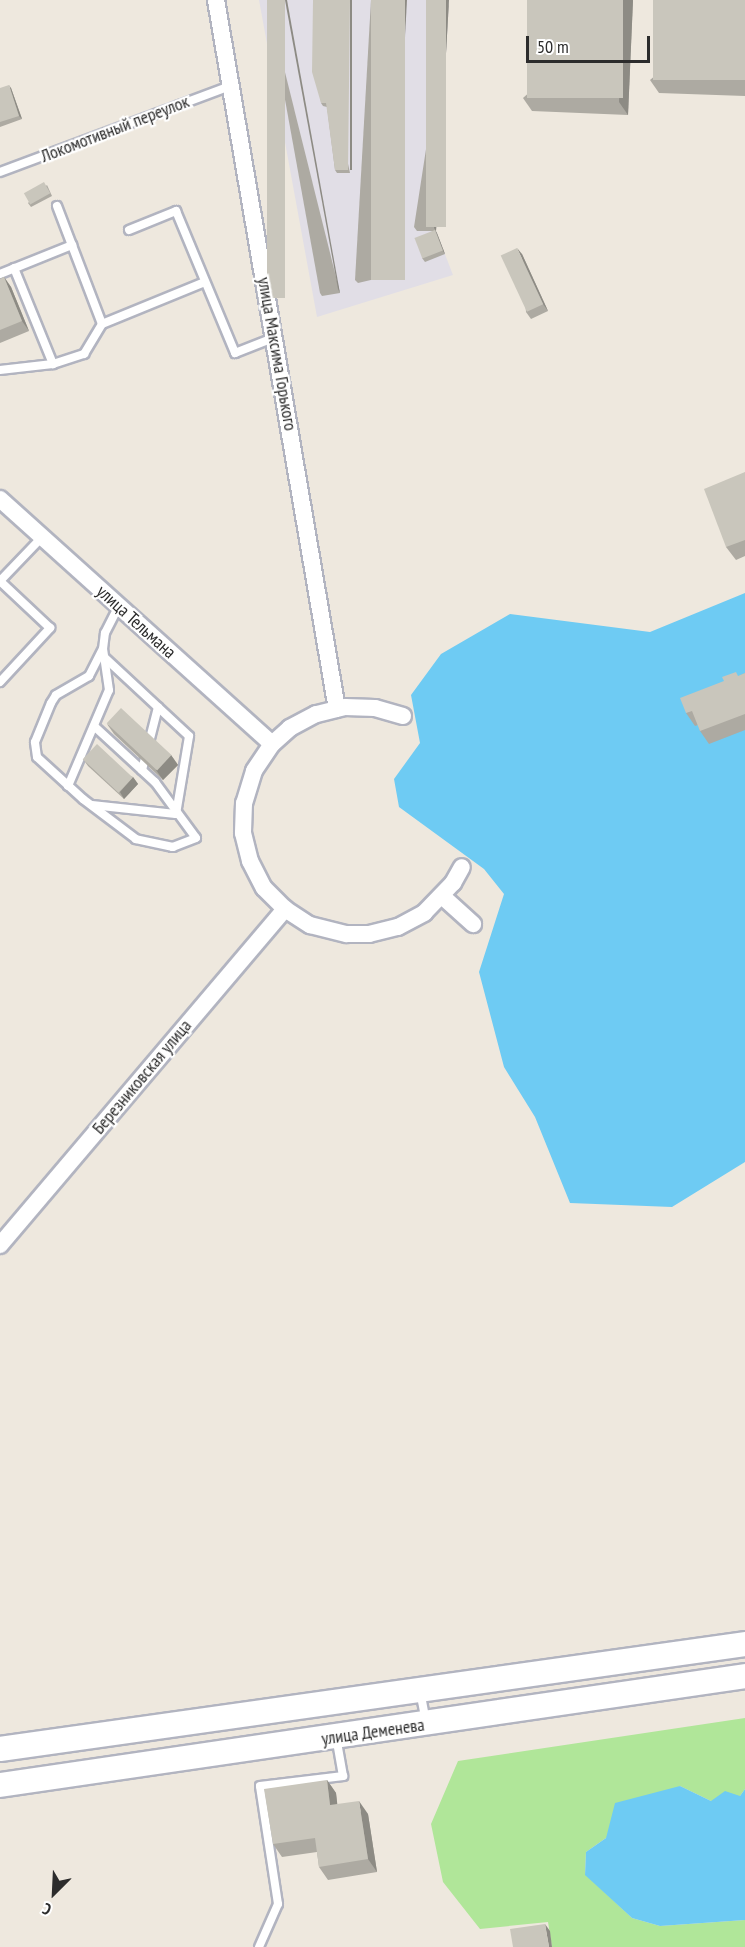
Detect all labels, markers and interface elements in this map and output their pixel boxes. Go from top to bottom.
scale bar [529,24,654,62]
text: 50 m [537,35,569,58]
street label: Локомотивный переулок [38,91,192,167]
street label: улица Максима Горького [253,275,301,433]
street label: улица Тельмана [92,581,180,663]
street label: Березниковская улица [88,1015,196,1139]
street label: улица Деменева [320,1714,426,1750]
north arrow [24,1863,84,1923]
text: С [39,1899,54,1920]

